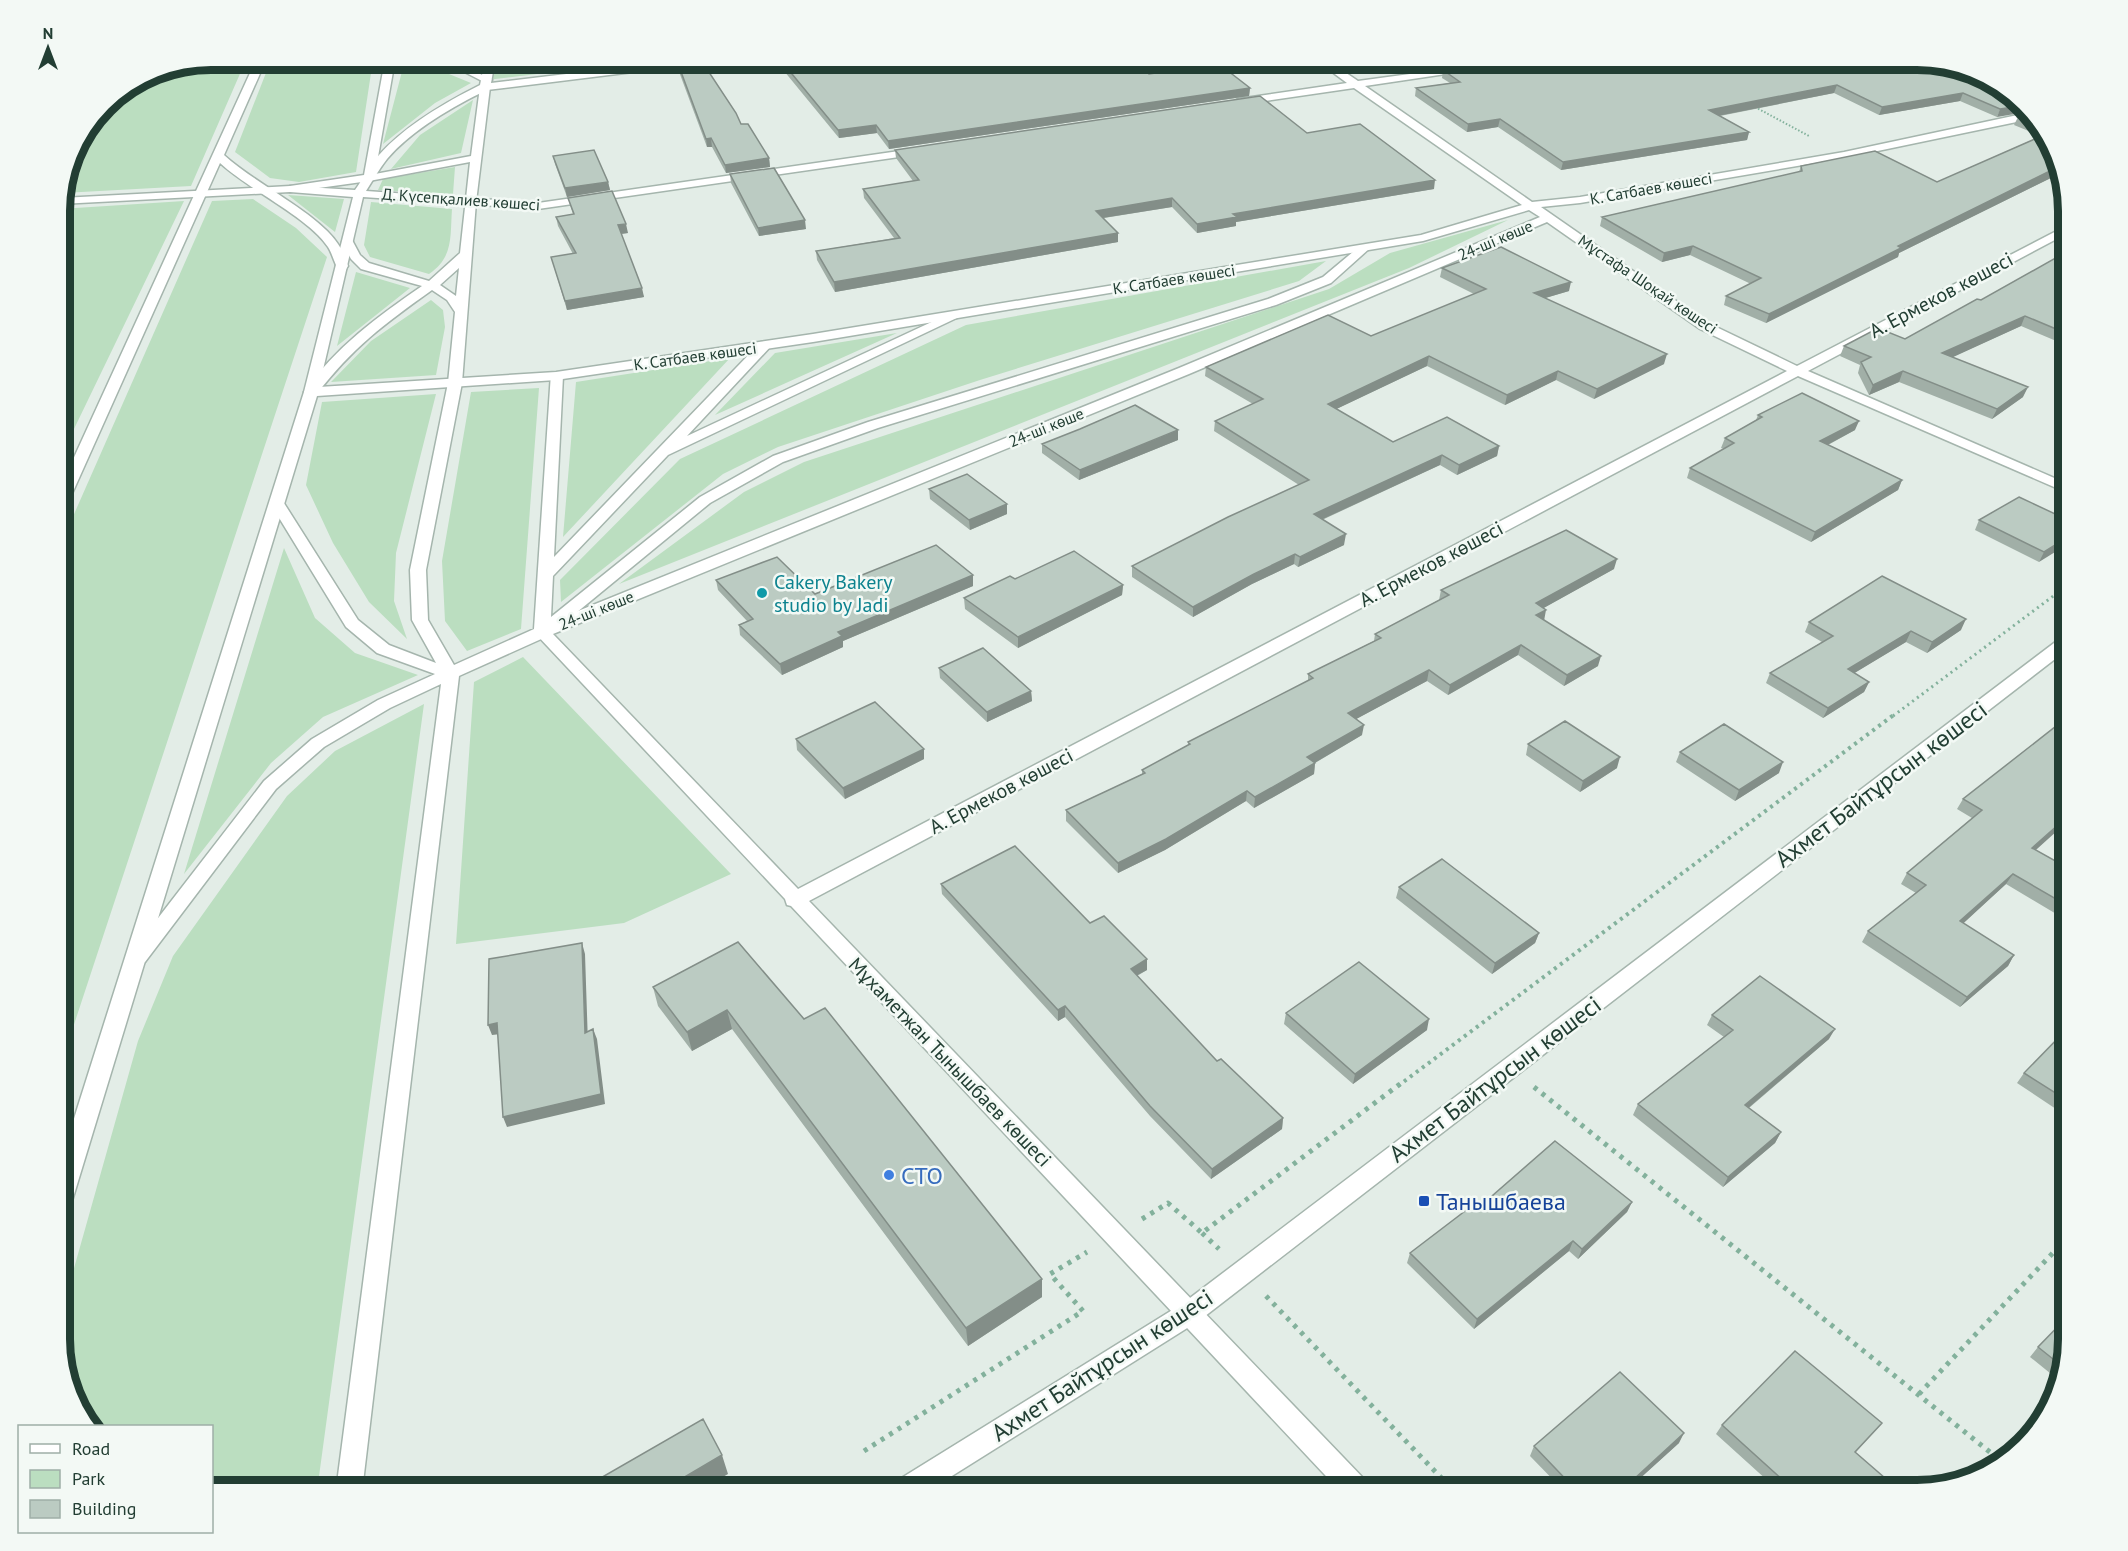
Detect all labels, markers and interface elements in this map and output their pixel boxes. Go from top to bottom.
north arrow [18,18,78,78]
text: N [43,23,53,43]
street label: К. Сатбаев көшесі [1588,167,1714,209]
street label: Д. Күсепқалиев көшесі [381,183,541,215]
street label: 24-ші көше [1455,215,1535,265]
street label: Мұстафа Шоқай көшесі [1575,230,1721,338]
street label: А. Ермеков көшесі [1865,246,2017,344]
street label: К. Сатбаев көшесі [1111,259,1237,299]
street label: К. Сатбаев көшесі [632,337,758,375]
street label: 24-ші көше [1005,403,1087,451]
street label: А. Ермеков көшесі [1355,515,1507,613]
place label: Cakery Bakery studio by Jadi [774,569,893,618]
street label: 24-ші көше [555,586,637,634]
marker: Cakery Bakery studio by Jadi [755,586,769,600]
street label: Ахмет Байтұрсын көшесі [1769,694,1993,874]
street label: А. Ермеков көшесі [925,742,1077,840]
street label: Мұхаметжан Тынышбаев көшесі [843,952,1057,1172]
street label: Ахмет Байтұрсын көшесі [1383,989,1607,1169]
place label: СТО [901,1160,943,1191]
marker: СТО [882,1168,896,1182]
place label: Танышбаева [1436,1186,1566,1217]
marker: Танышбаева [1417,1194,1431,1208]
street label: Ахмет Байтұрсын көшесі [985,1282,1219,1448]
legend [18,1425,213,1533]
text: Road [72,1437,110,1460]
text: Park [72,1467,105,1490]
text: Building [72,1497,136,1520]

